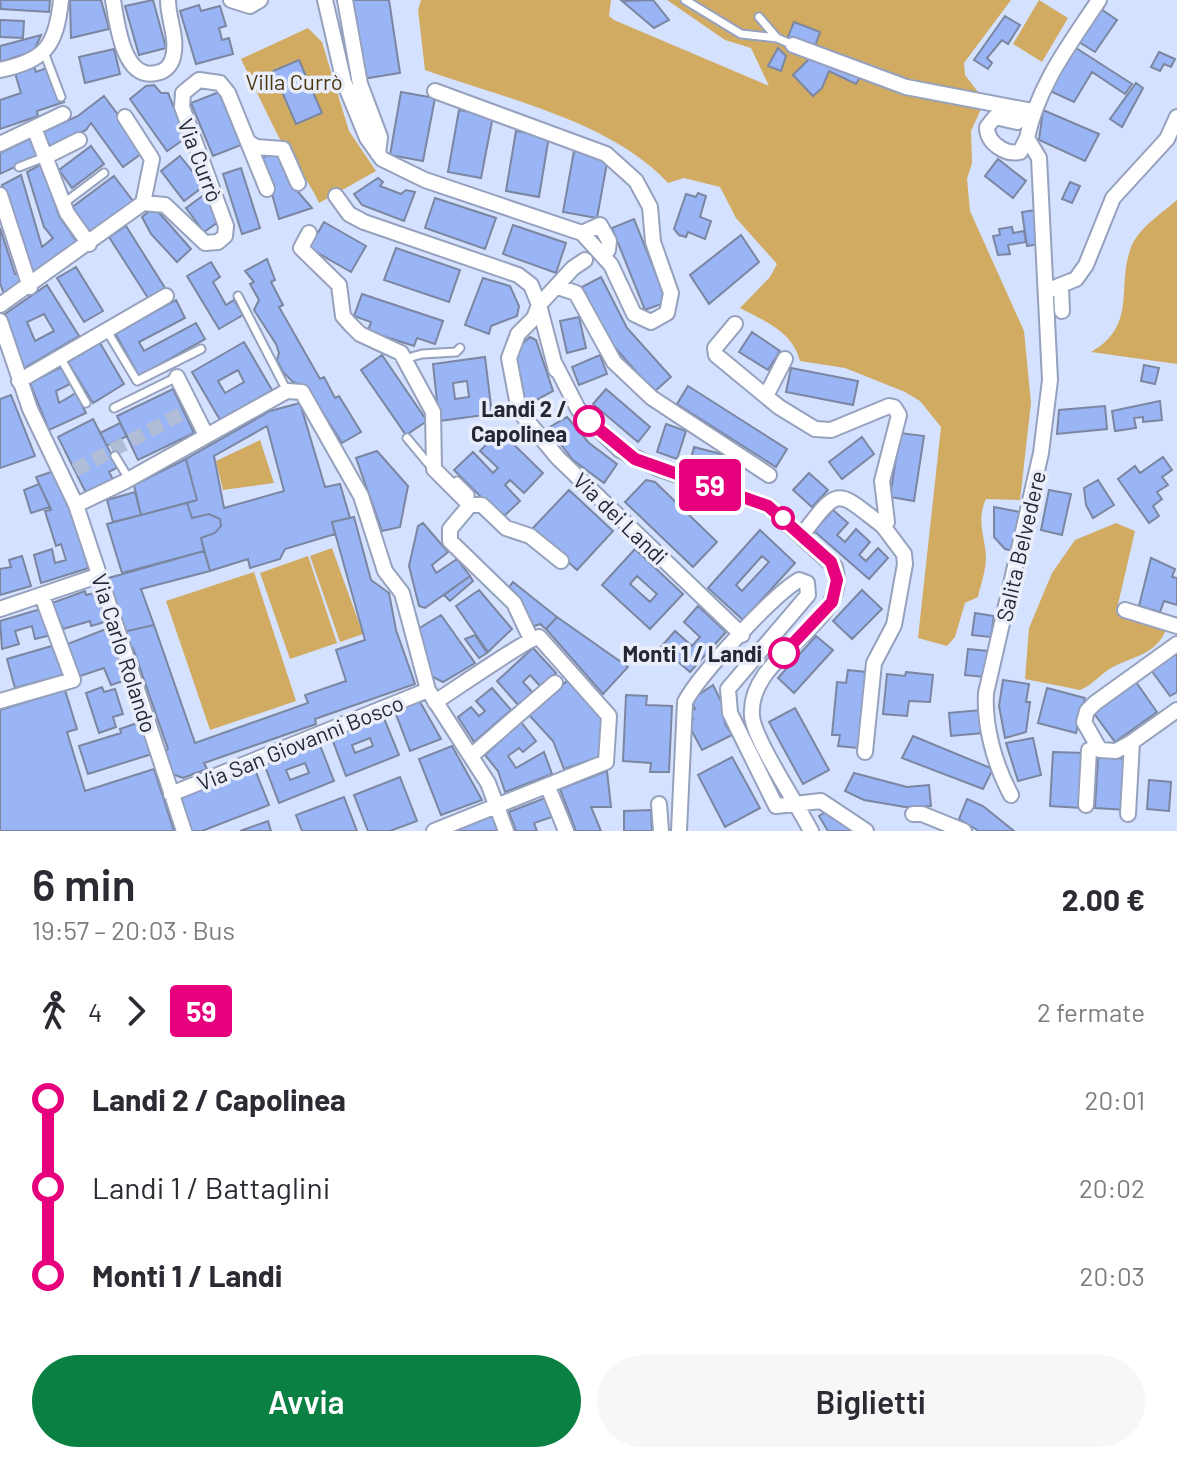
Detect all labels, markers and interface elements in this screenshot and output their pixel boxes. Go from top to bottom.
park label: Villa Currò [245,68,343,94]
street label: Via Currò [173,115,229,205]
place label: Landi 2 / Capolinea [471,395,567,446]
marker: Landi 2 / Capolinea [574,406,604,436]
line badge: 59 [674,459,746,511]
street label: Via dei Landi [568,467,674,569]
text: 59 [695,468,725,502]
street label: Salita Belvedere [990,468,1050,624]
unlabelled marker [772,507,794,529]
street label: Via Carlo Rolando [87,570,163,736]
marker: Monti 1 / Landi [769,638,799,668]
place label: Monti 1 / Landi [622,640,762,666]
street label: Via San Giovanni Bosco [193,689,407,795]
text: 6 min [32,857,136,910]
text: 2.00 € [1062,881,1145,917]
text: 19:57 – 20:03 · Bus [32,914,235,945]
icon: walk [32,989,76,1033]
icon: forward [114,989,158,1033]
text: 59 [186,994,216,1028]
text: 4 [88,996,102,1027]
text: 2 fermate [1037,996,1145,1027]
text: Landi 2 / Capolinea [92,1081,346,1117]
text: 20:01 [1084,1084,1145,1115]
text: Landi 1 / Battaglini [92,1169,330,1205]
text: 20:02 [1079,1172,1145,1203]
text: Monti 1 / Landi [92,1257,282,1293]
text: 20:03 [1079,1260,1145,1291]
button: Avvia [32,1355,581,1447]
button: Biglietti [597,1355,1145,1447]

